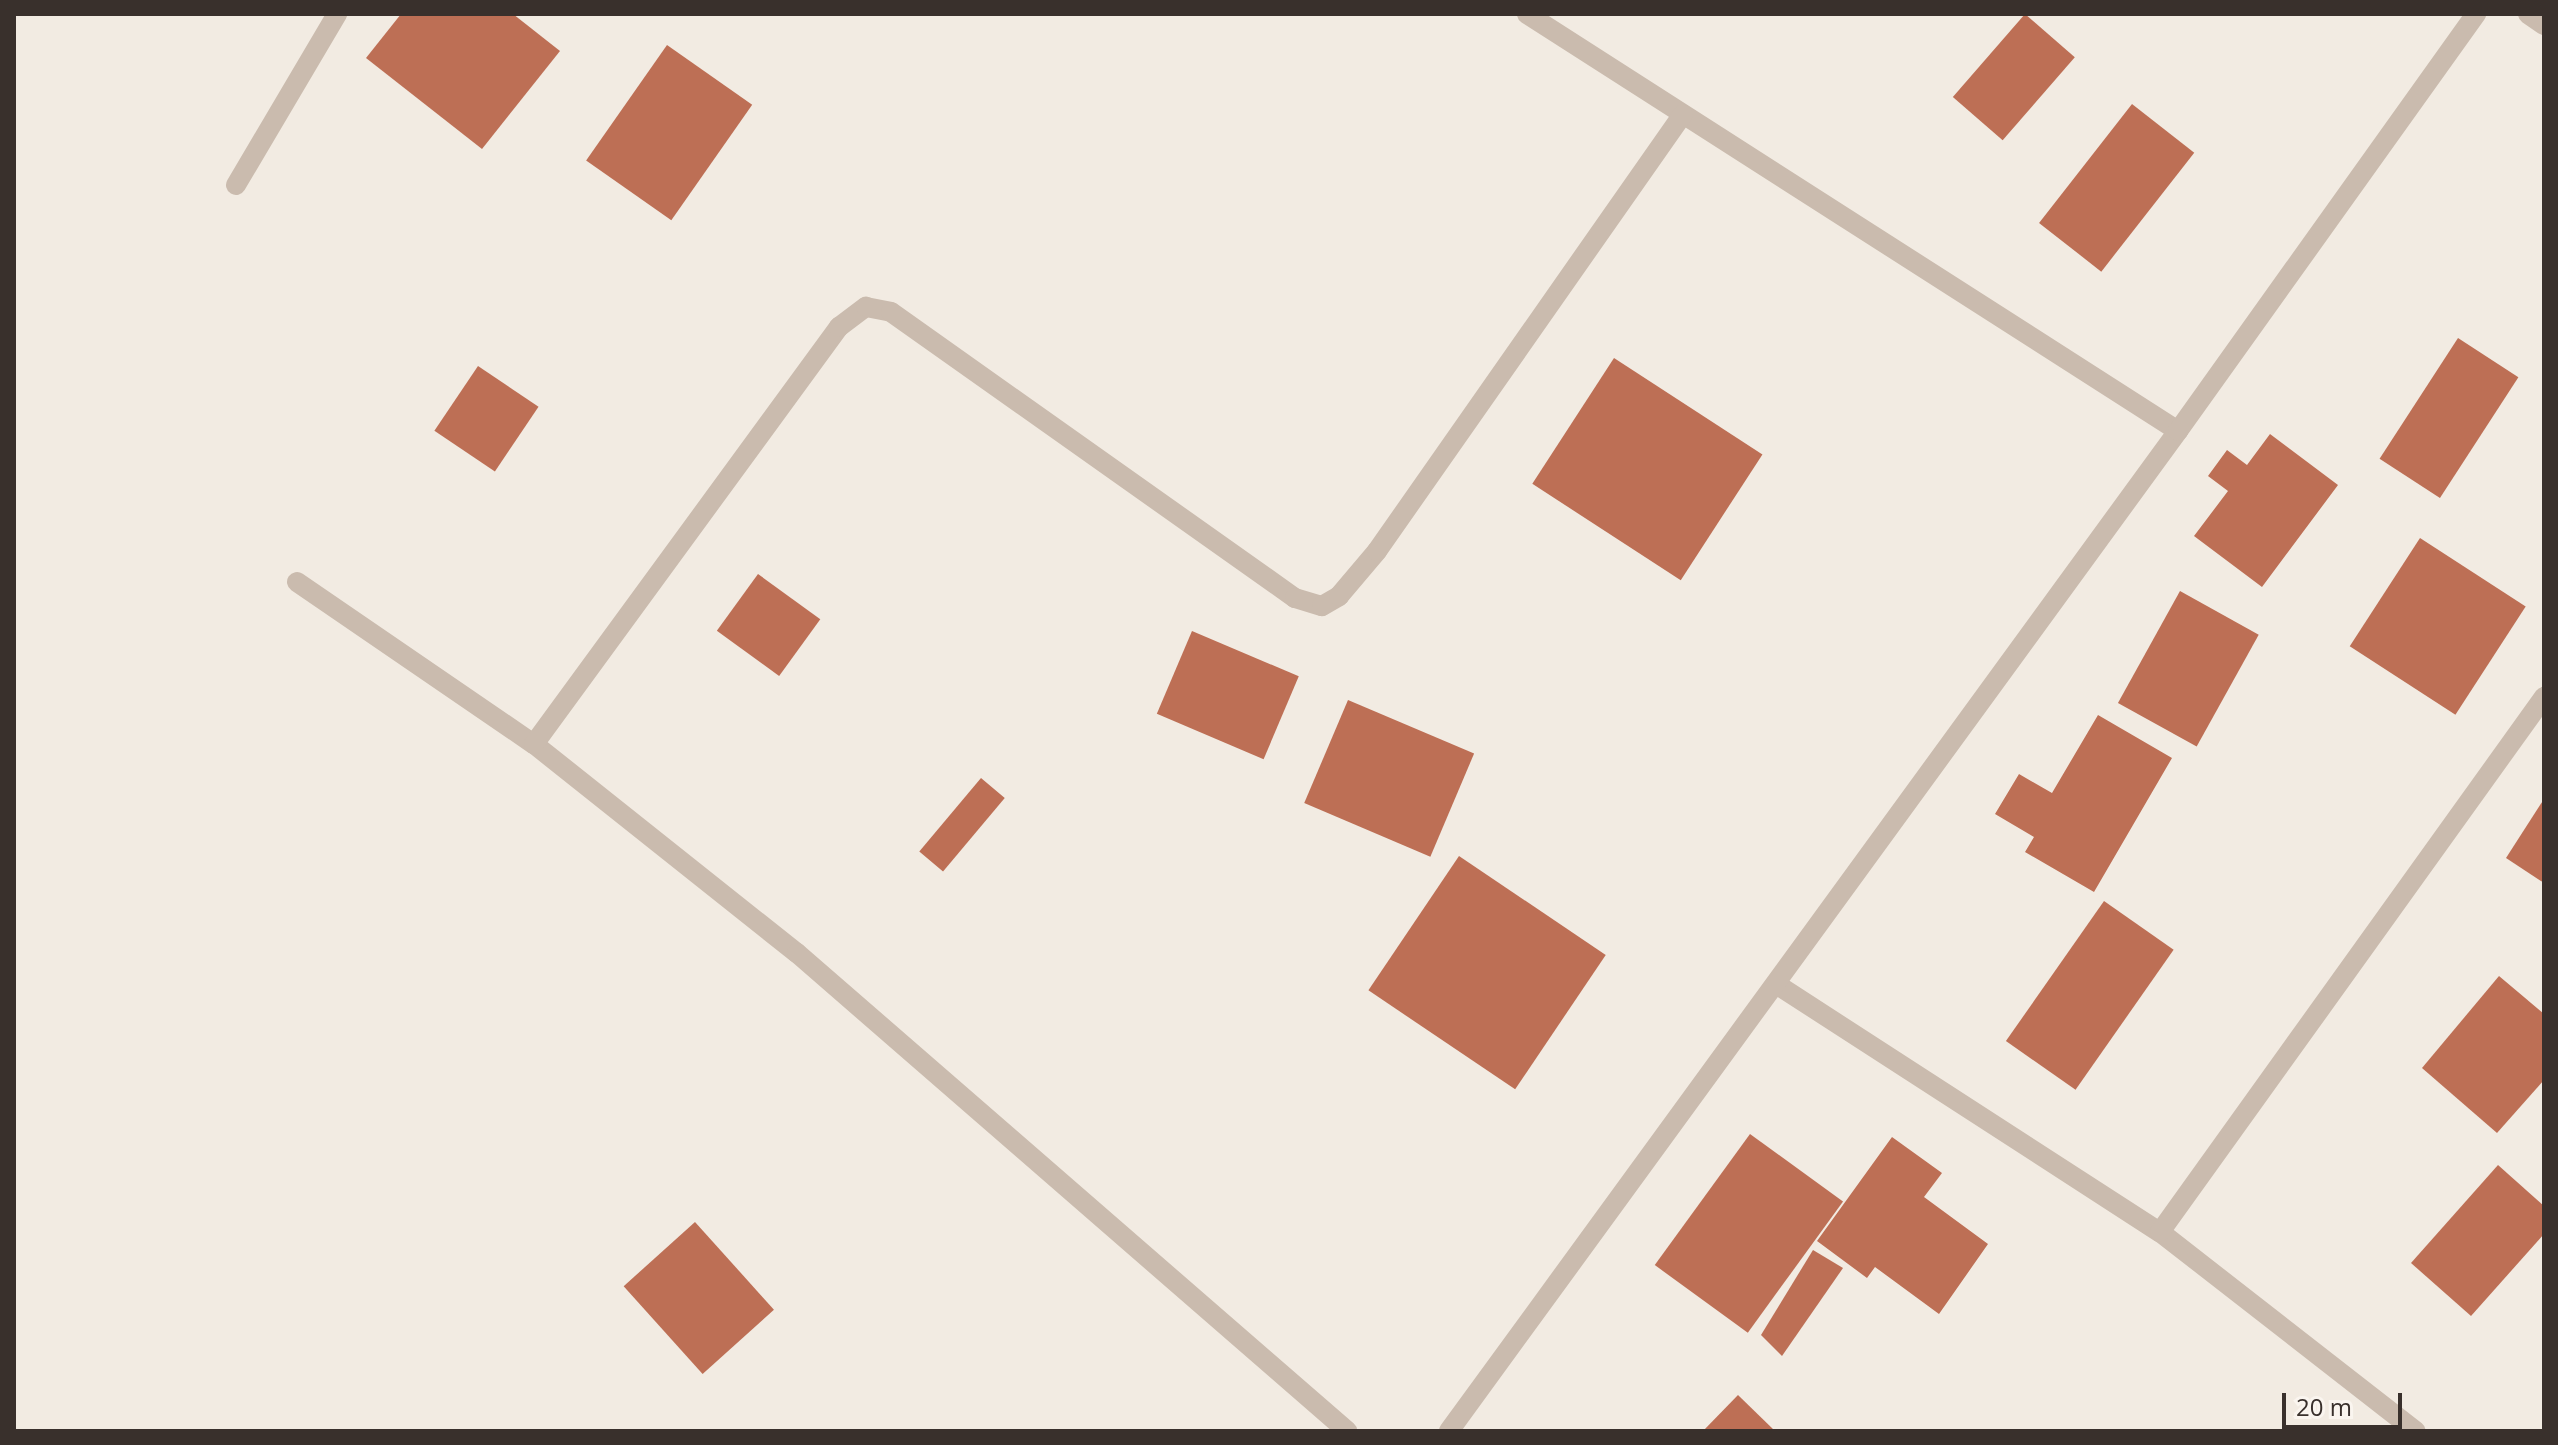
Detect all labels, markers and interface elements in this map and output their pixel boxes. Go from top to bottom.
scale bar [2286,1377,2406,1427]
text: 20 m [2296,1390,2352,1423]

